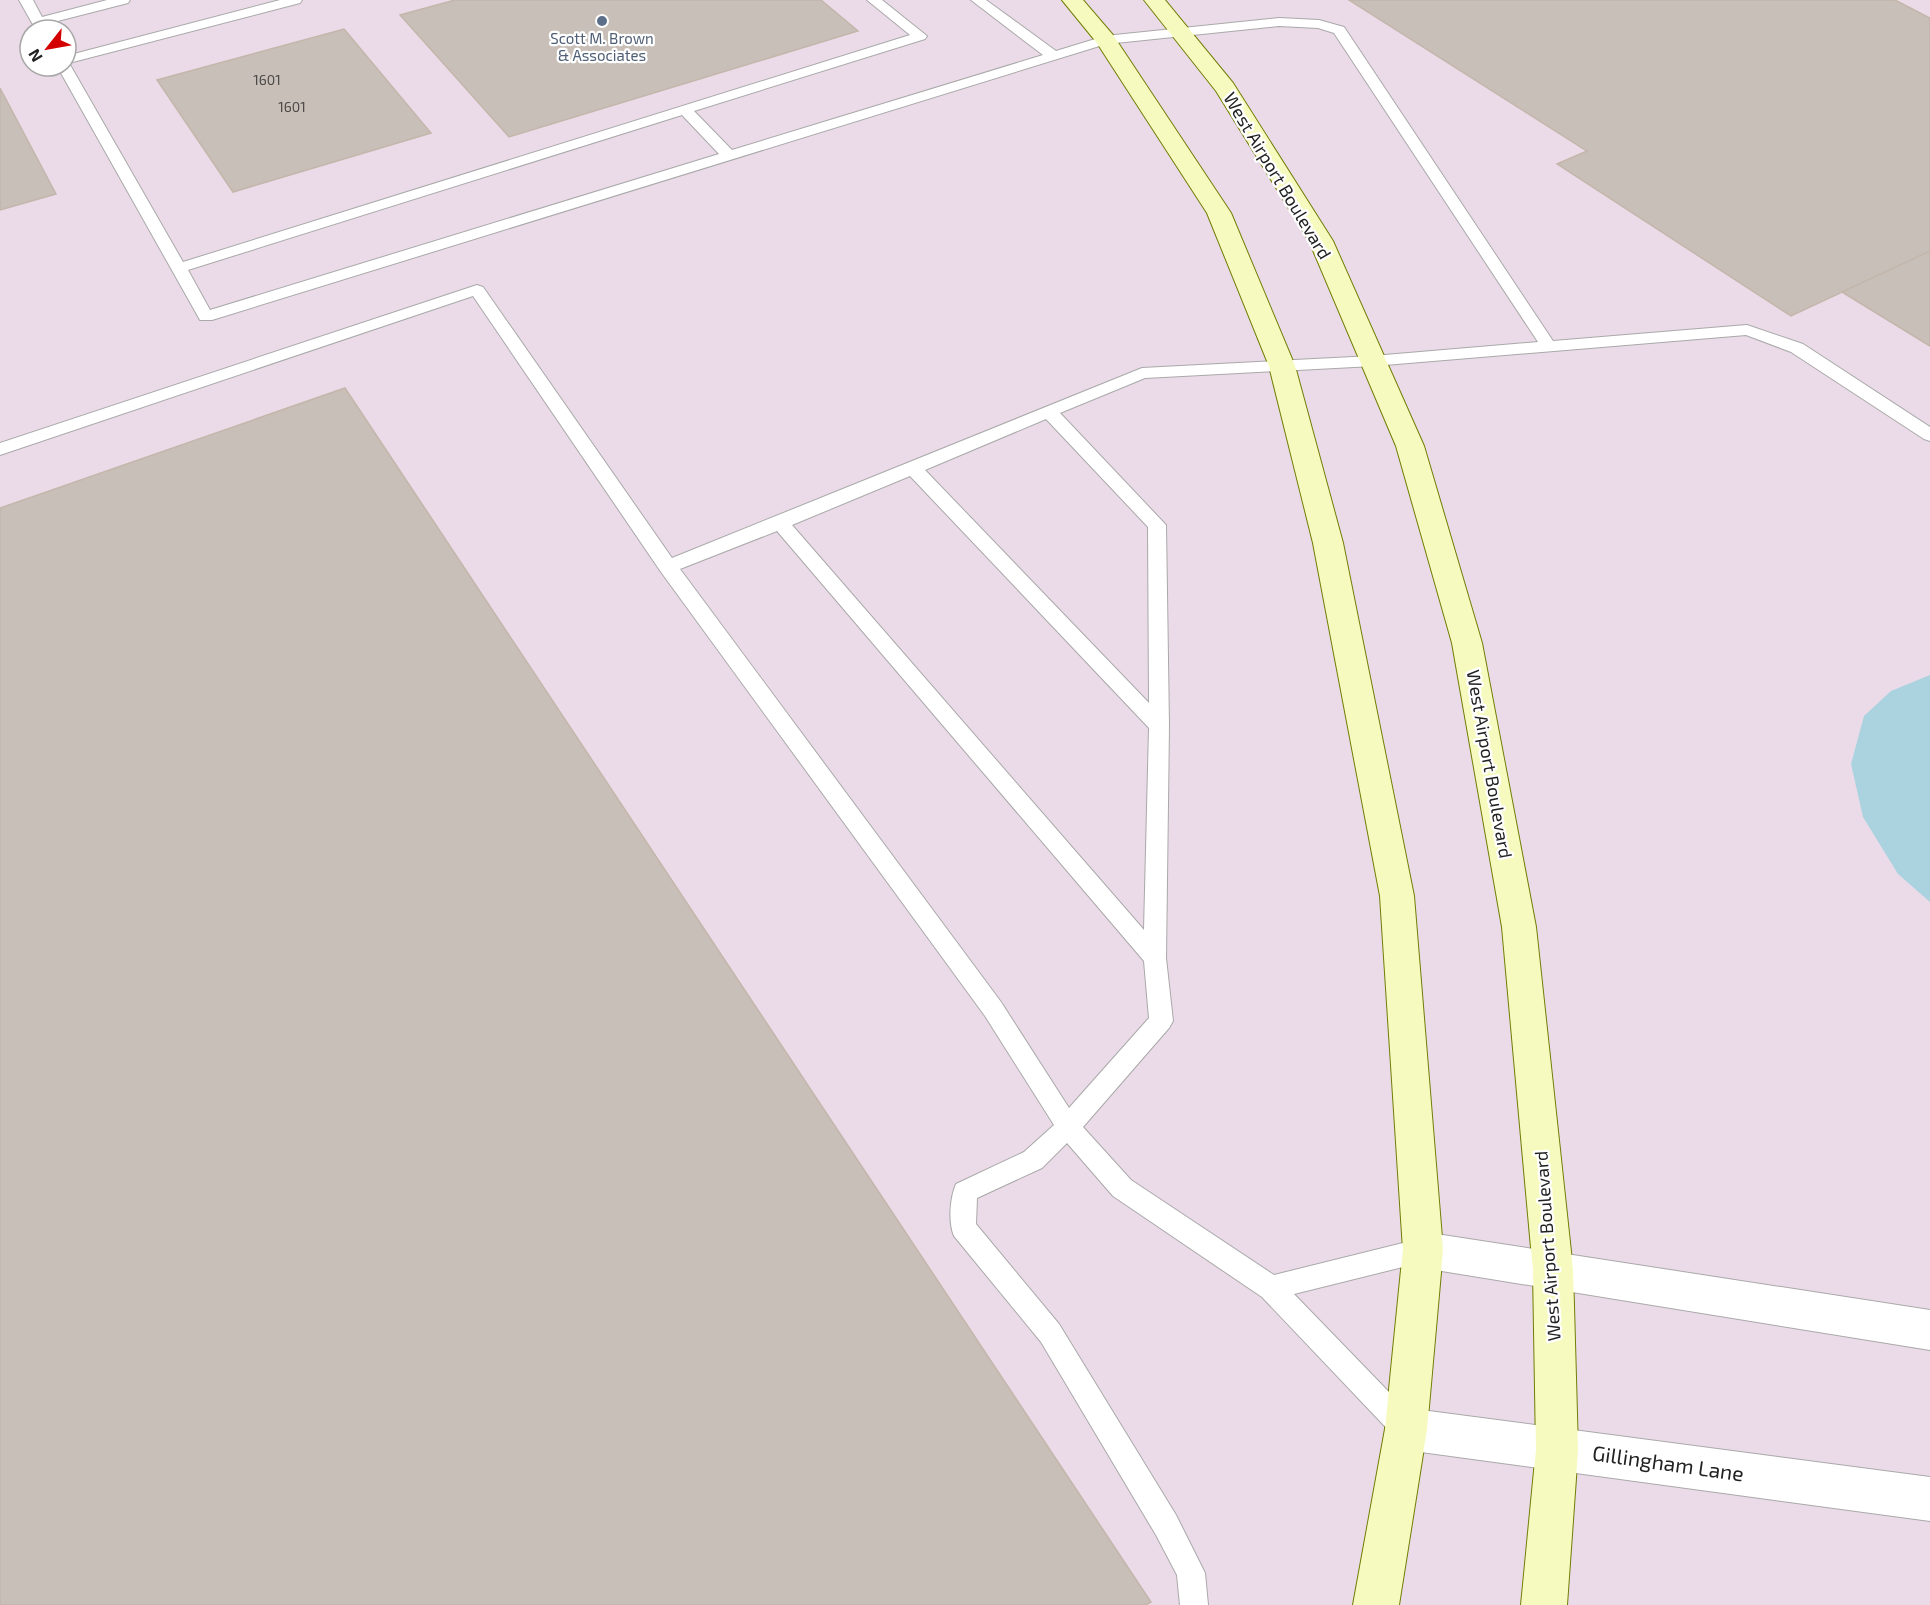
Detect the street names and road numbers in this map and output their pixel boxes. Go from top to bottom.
street label: West Airport Boulevard [1219,88,1336,263]
street label: West Airport Boulevard [1463,668,1517,860]
street label: West Airport Boulevard [1529,1150,1565,1342]
street label: Gillingham Lane [1591,1440,1746,1486]

